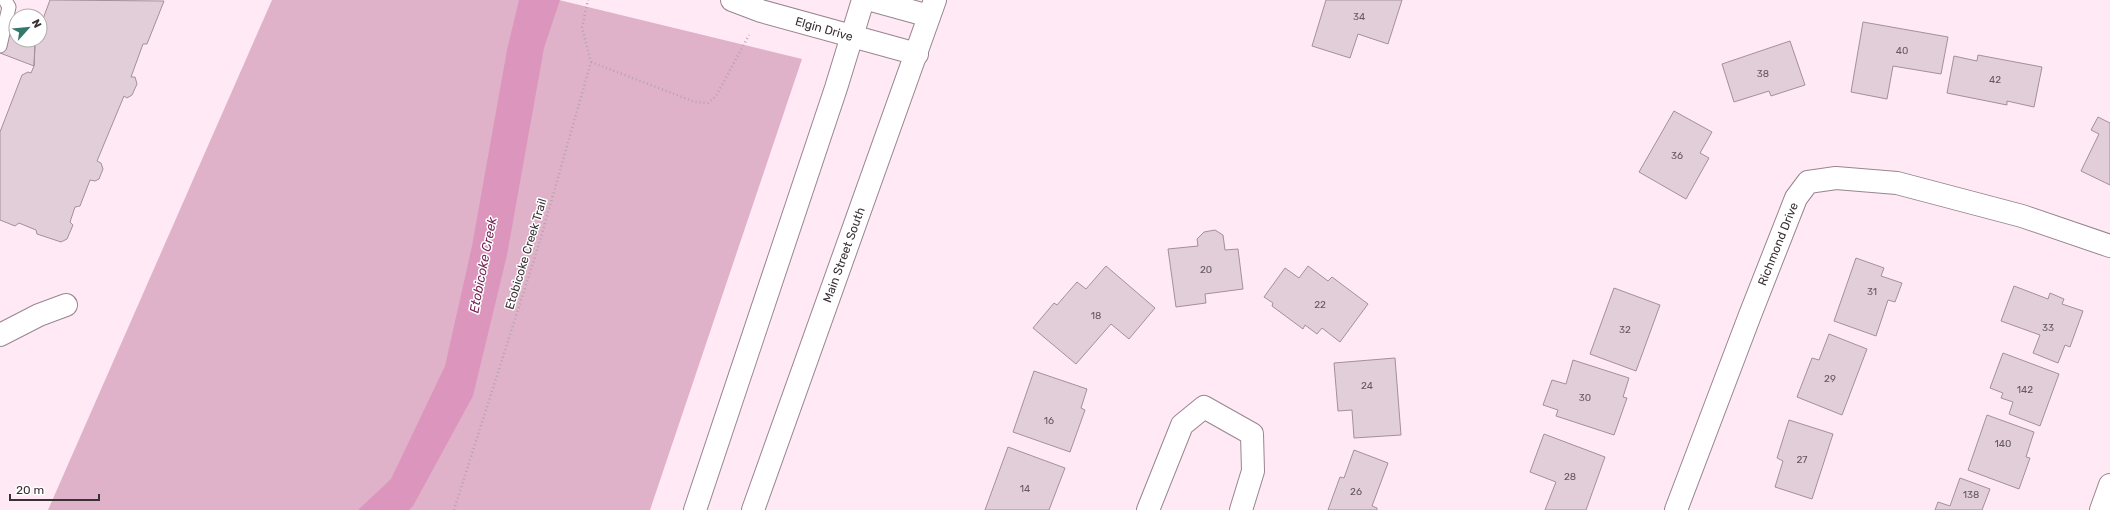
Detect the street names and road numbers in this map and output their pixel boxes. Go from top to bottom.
street label: Elgin Drive [794,14,855,44]
street label: Etobicoke Creek Trail [502,197,550,311]
street label: Richmond Drive [1755,200,1801,288]
street label: Main Street South [820,205,868,305]

